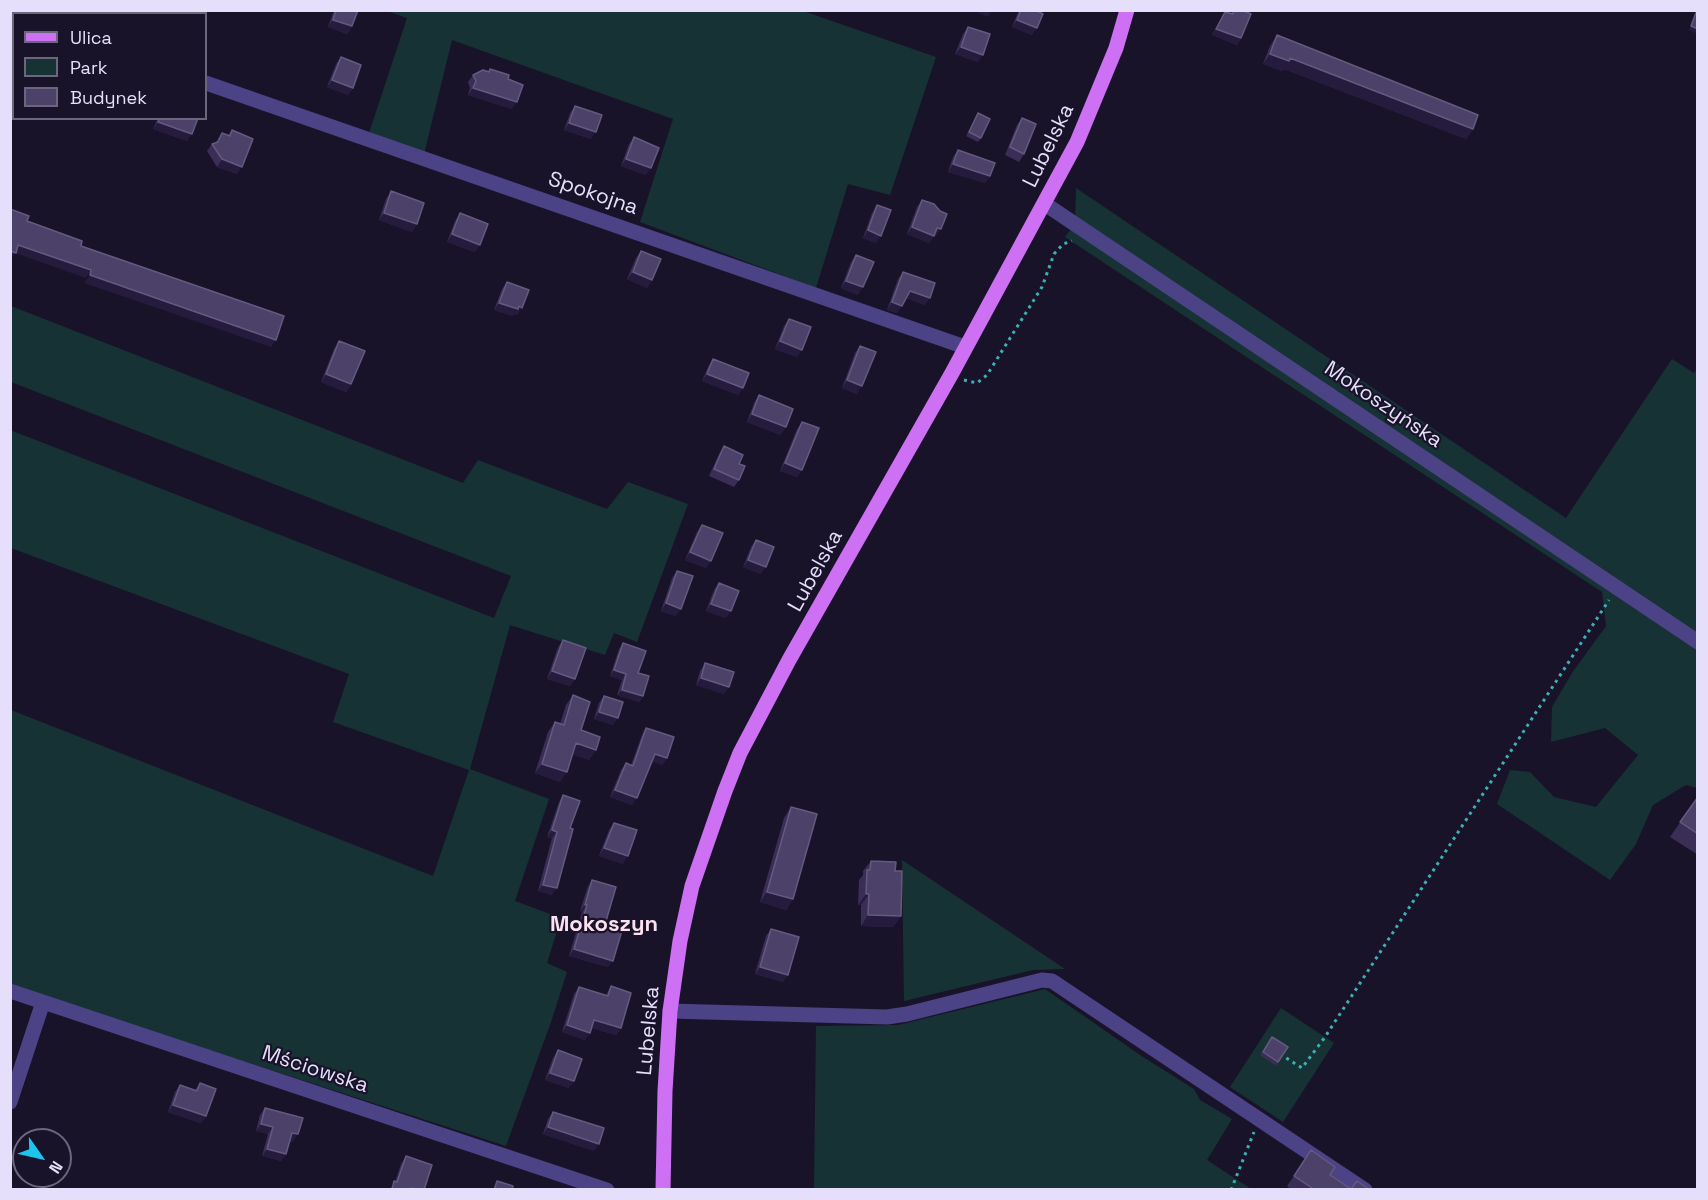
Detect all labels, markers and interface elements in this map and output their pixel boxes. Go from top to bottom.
legend [12,12,207,120]
text: Ulica [70,26,112,49]
text: Park [70,56,107,79]
text: Budynek [70,86,147,109]
street label: Lubelska [1018,100,1080,192]
street label: Spokojna [545,167,641,221]
street label: Mokoszyńska [1319,356,1447,454]
street label: Lubelska [783,526,849,616]
district label: Mokoszyn [550,912,658,938]
street label: Lubelska [633,985,665,1077]
street label: Mściowska [259,1041,371,1099]
north arrow [12,1128,72,1188]
text: N [44,1157,67,1178]

